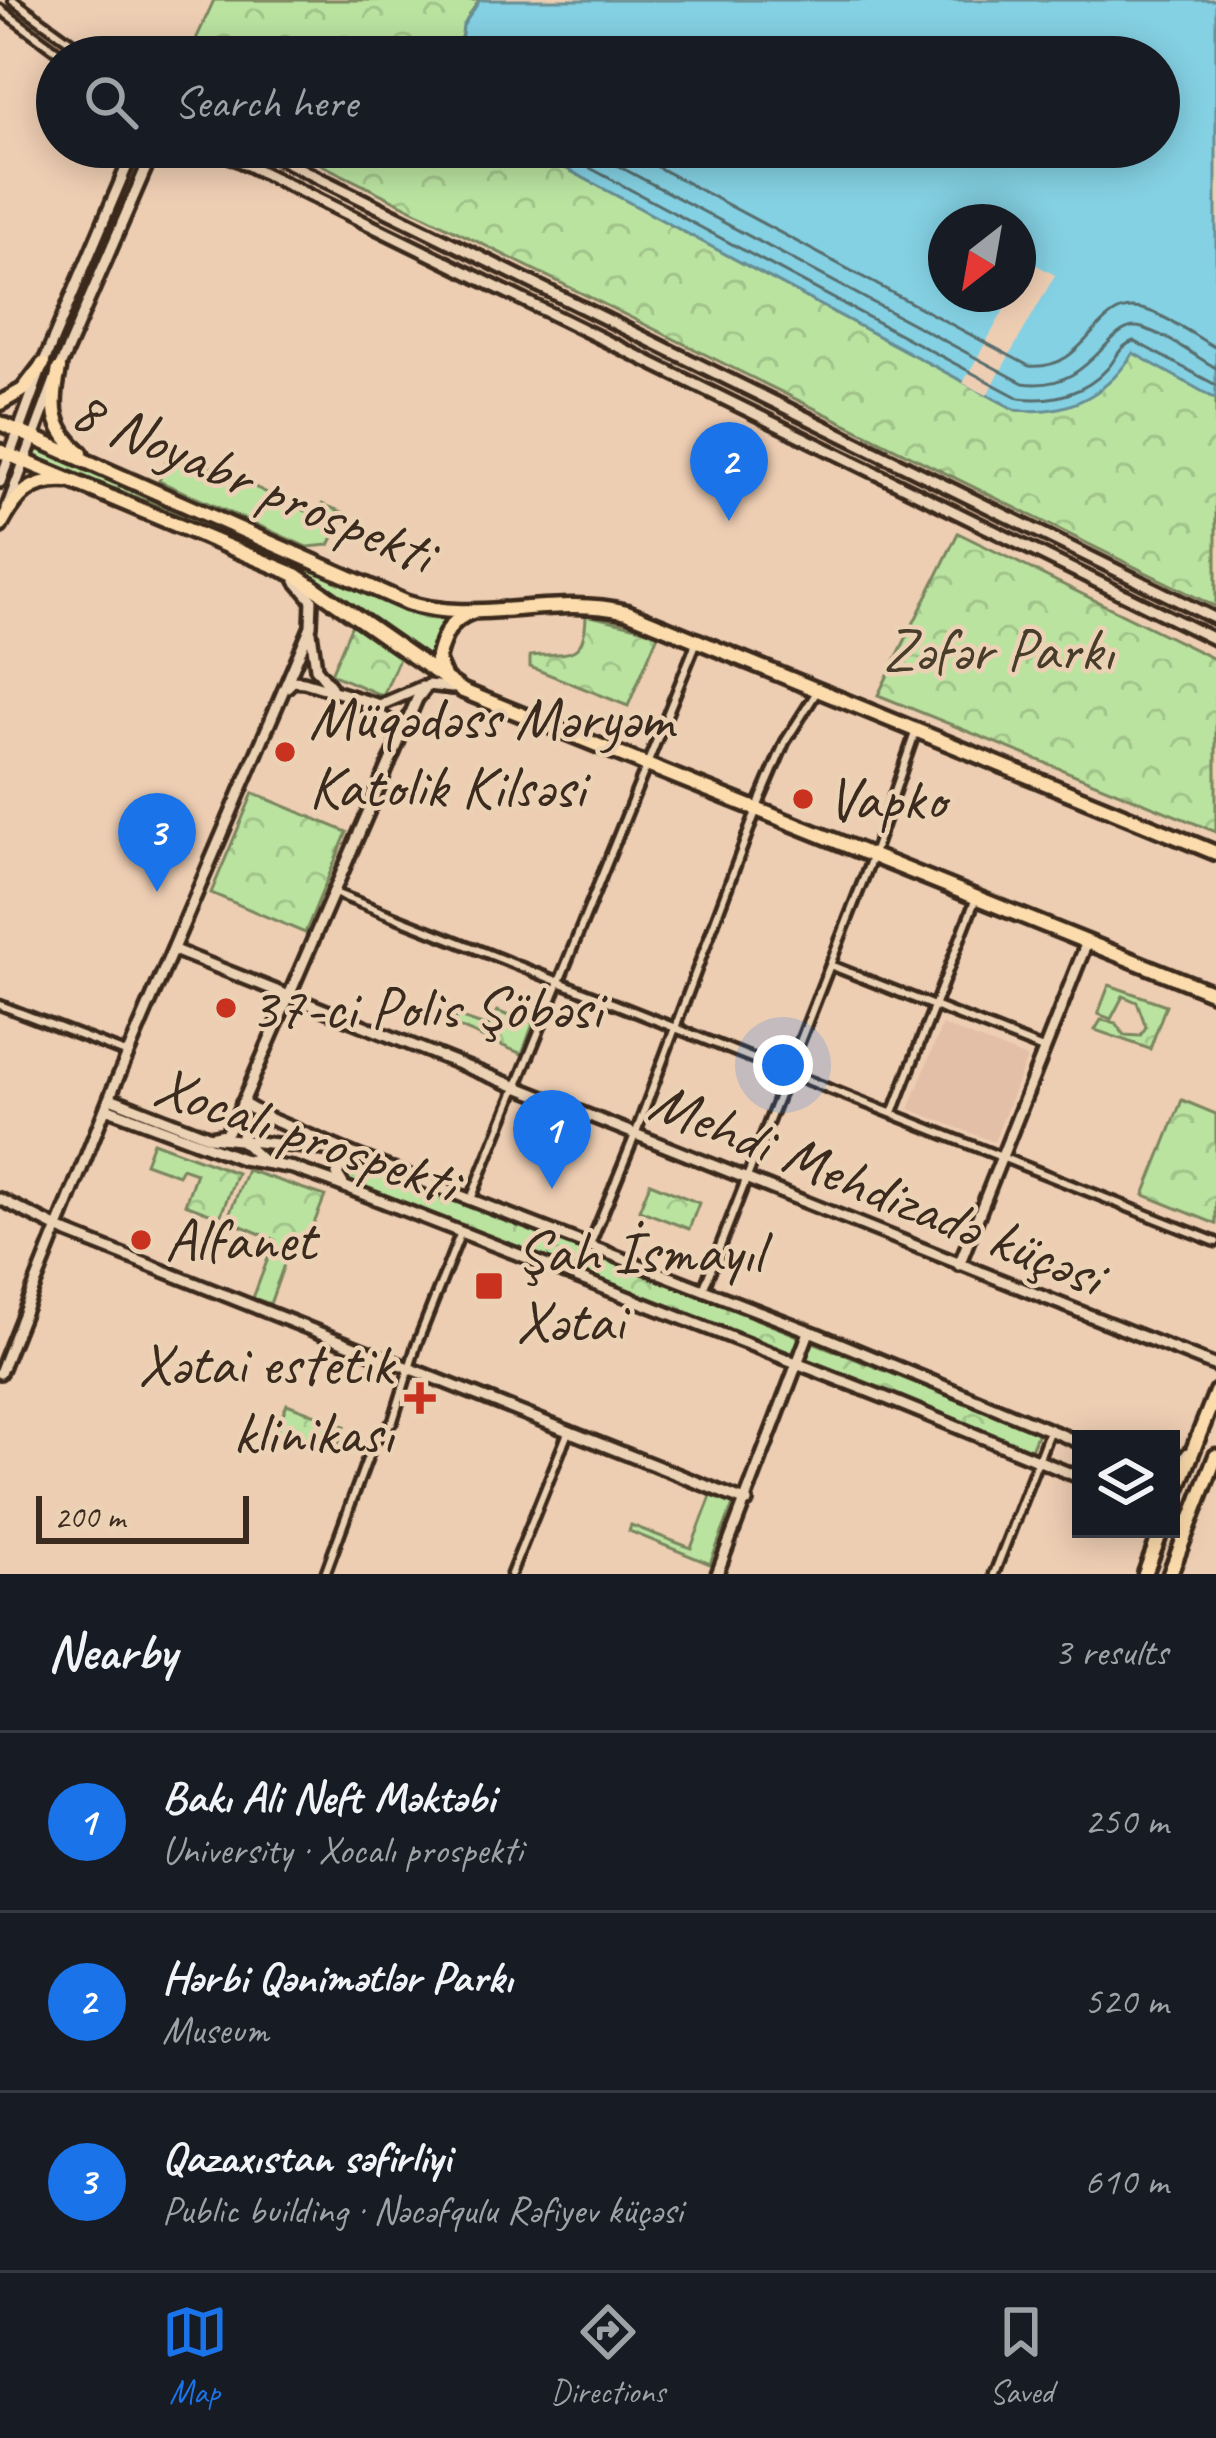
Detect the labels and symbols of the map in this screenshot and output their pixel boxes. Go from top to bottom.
north arrow [928,204,1036,312]
street label: 8 Noyabr prospekti [61,371,452,594]
pin: 2 [690,422,768,521]
park label: Zəfər Parkı [883,612,1116,688]
place label: Müqədəss Məryəm Katolik Kilsəsi [309,680,677,825]
marker: Müqədəss Məryəm Katolik Kilsəsi [272,739,298,765]
place label: Vapko [827,761,951,837]
marker: Vapko [790,786,816,812]
pin: 3 [118,793,196,892]
place label: 37-ci Polis Şöbəsi [250,970,609,1046]
marker: 37-ci Polis Şöbəsi [213,995,239,1021]
your location [753,1035,813,1095]
street label: Xocalı prospekti [145,1047,473,1223]
street label: Mehdi Mehdizadə küçəsi [639,1063,1121,1316]
pin: 1 [513,1090,591,1189]
place label: Alfanet [165,1202,320,1278]
place label: Şah İsmayıl Xətai [516,1214,773,1359]
marker: Alfanet [128,1227,154,1253]
marker: Şah İsmayıl Xətai [473,1270,505,1302]
place label: Xətai estetik klinikası [138,1326,397,1471]
marker: Xətai estetik klinikası [404,1382,436,1414]
scale bar [36,1490,249,1543]

